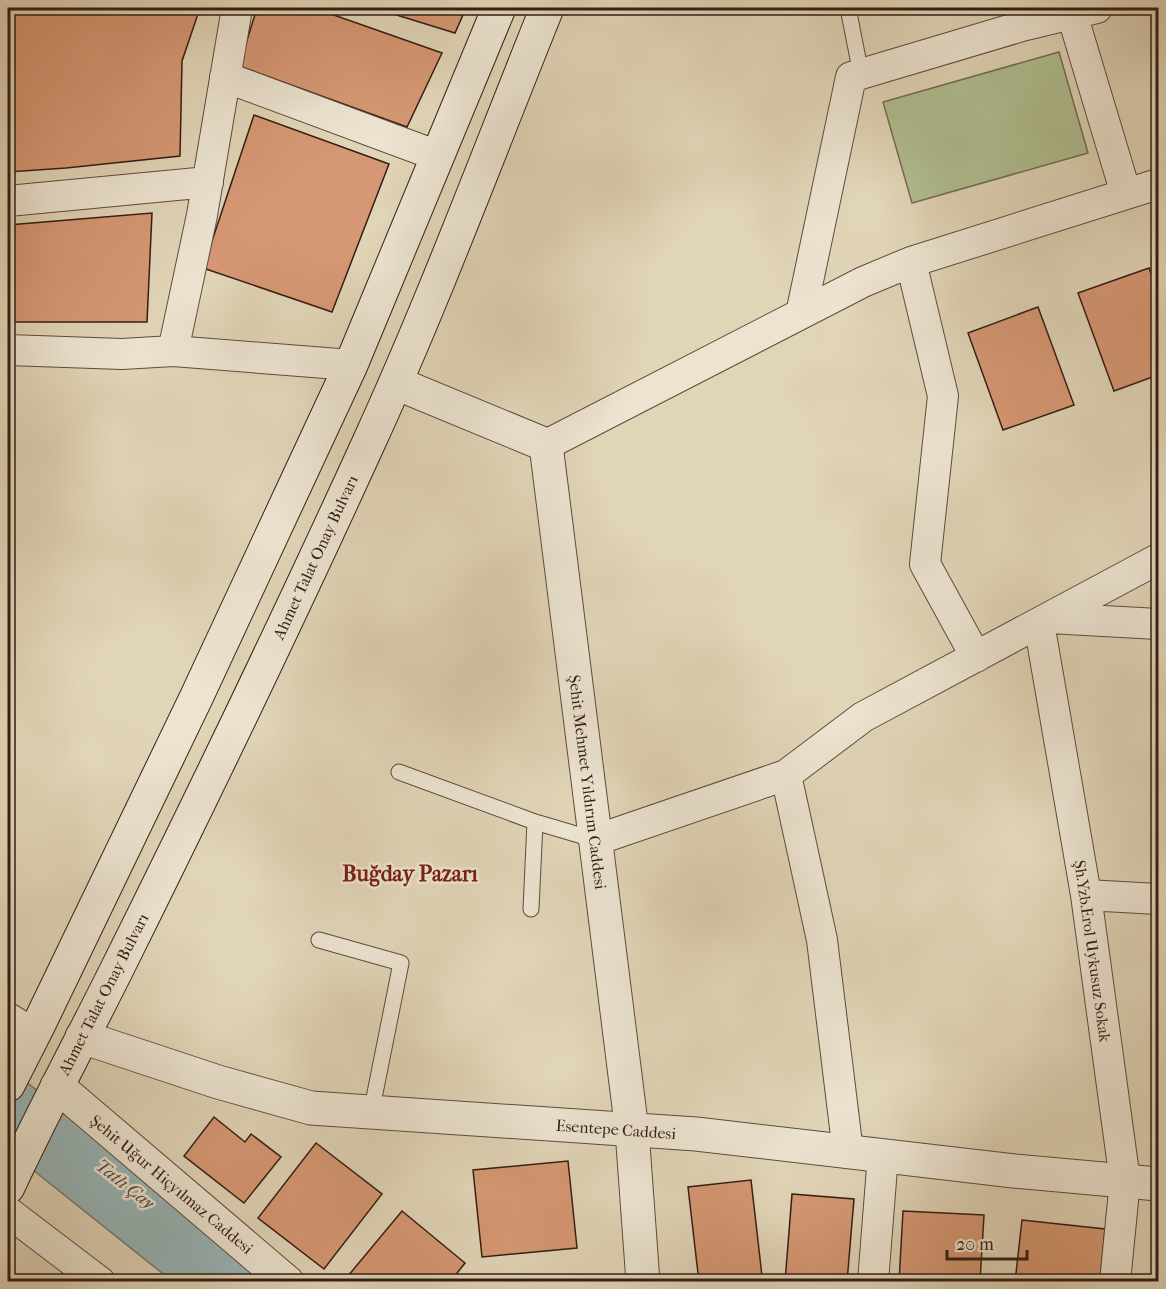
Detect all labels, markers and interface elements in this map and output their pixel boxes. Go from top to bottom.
street label: Ahmet Talat Onay Bulvarı [269,472,362,643]
street label: Şehit Mehmet Yıldırım Caddesi [565,674,610,891]
street label: Şh.Yzb.Erol Uykusuz Sokak [1070,859,1115,1044]
district label: Buğday Pazarı [342,861,478,887]
street label: Ahmet Talat Onay Bulvarı [54,910,153,1079]
street label: Şehit Uğur Hiçyılmaz Caddesi [87,1111,257,1258]
street label: Esentepe Caddesi [555,1116,677,1143]
water label: Tatlı Çay [91,1155,159,1214]
scale bar [947,1223,1026,1261]
text: 20 m [956,1234,994,1255]

